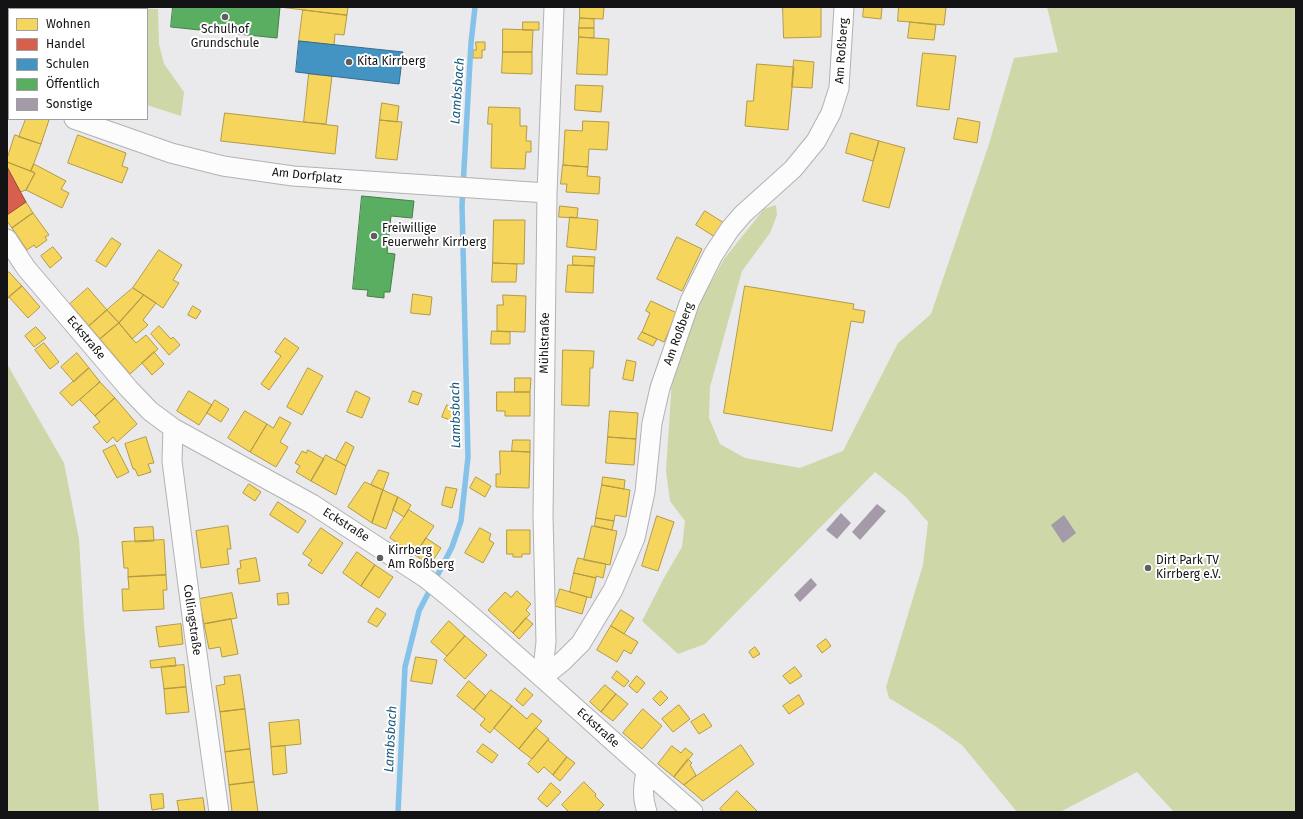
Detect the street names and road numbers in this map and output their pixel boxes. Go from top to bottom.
street label: Am Roßberg [833,18,851,84]
street label: Am Dorfplatz [271,165,343,187]
street label: Am Roßberg [661,301,697,367]
street label: Mühlstraße [537,312,553,374]
street label: Eckstraße [64,313,108,363]
street label: Eckstraße [320,505,372,545]
street label: Collingstraße [180,584,204,656]
street label: Eckstraße [574,705,622,751]

